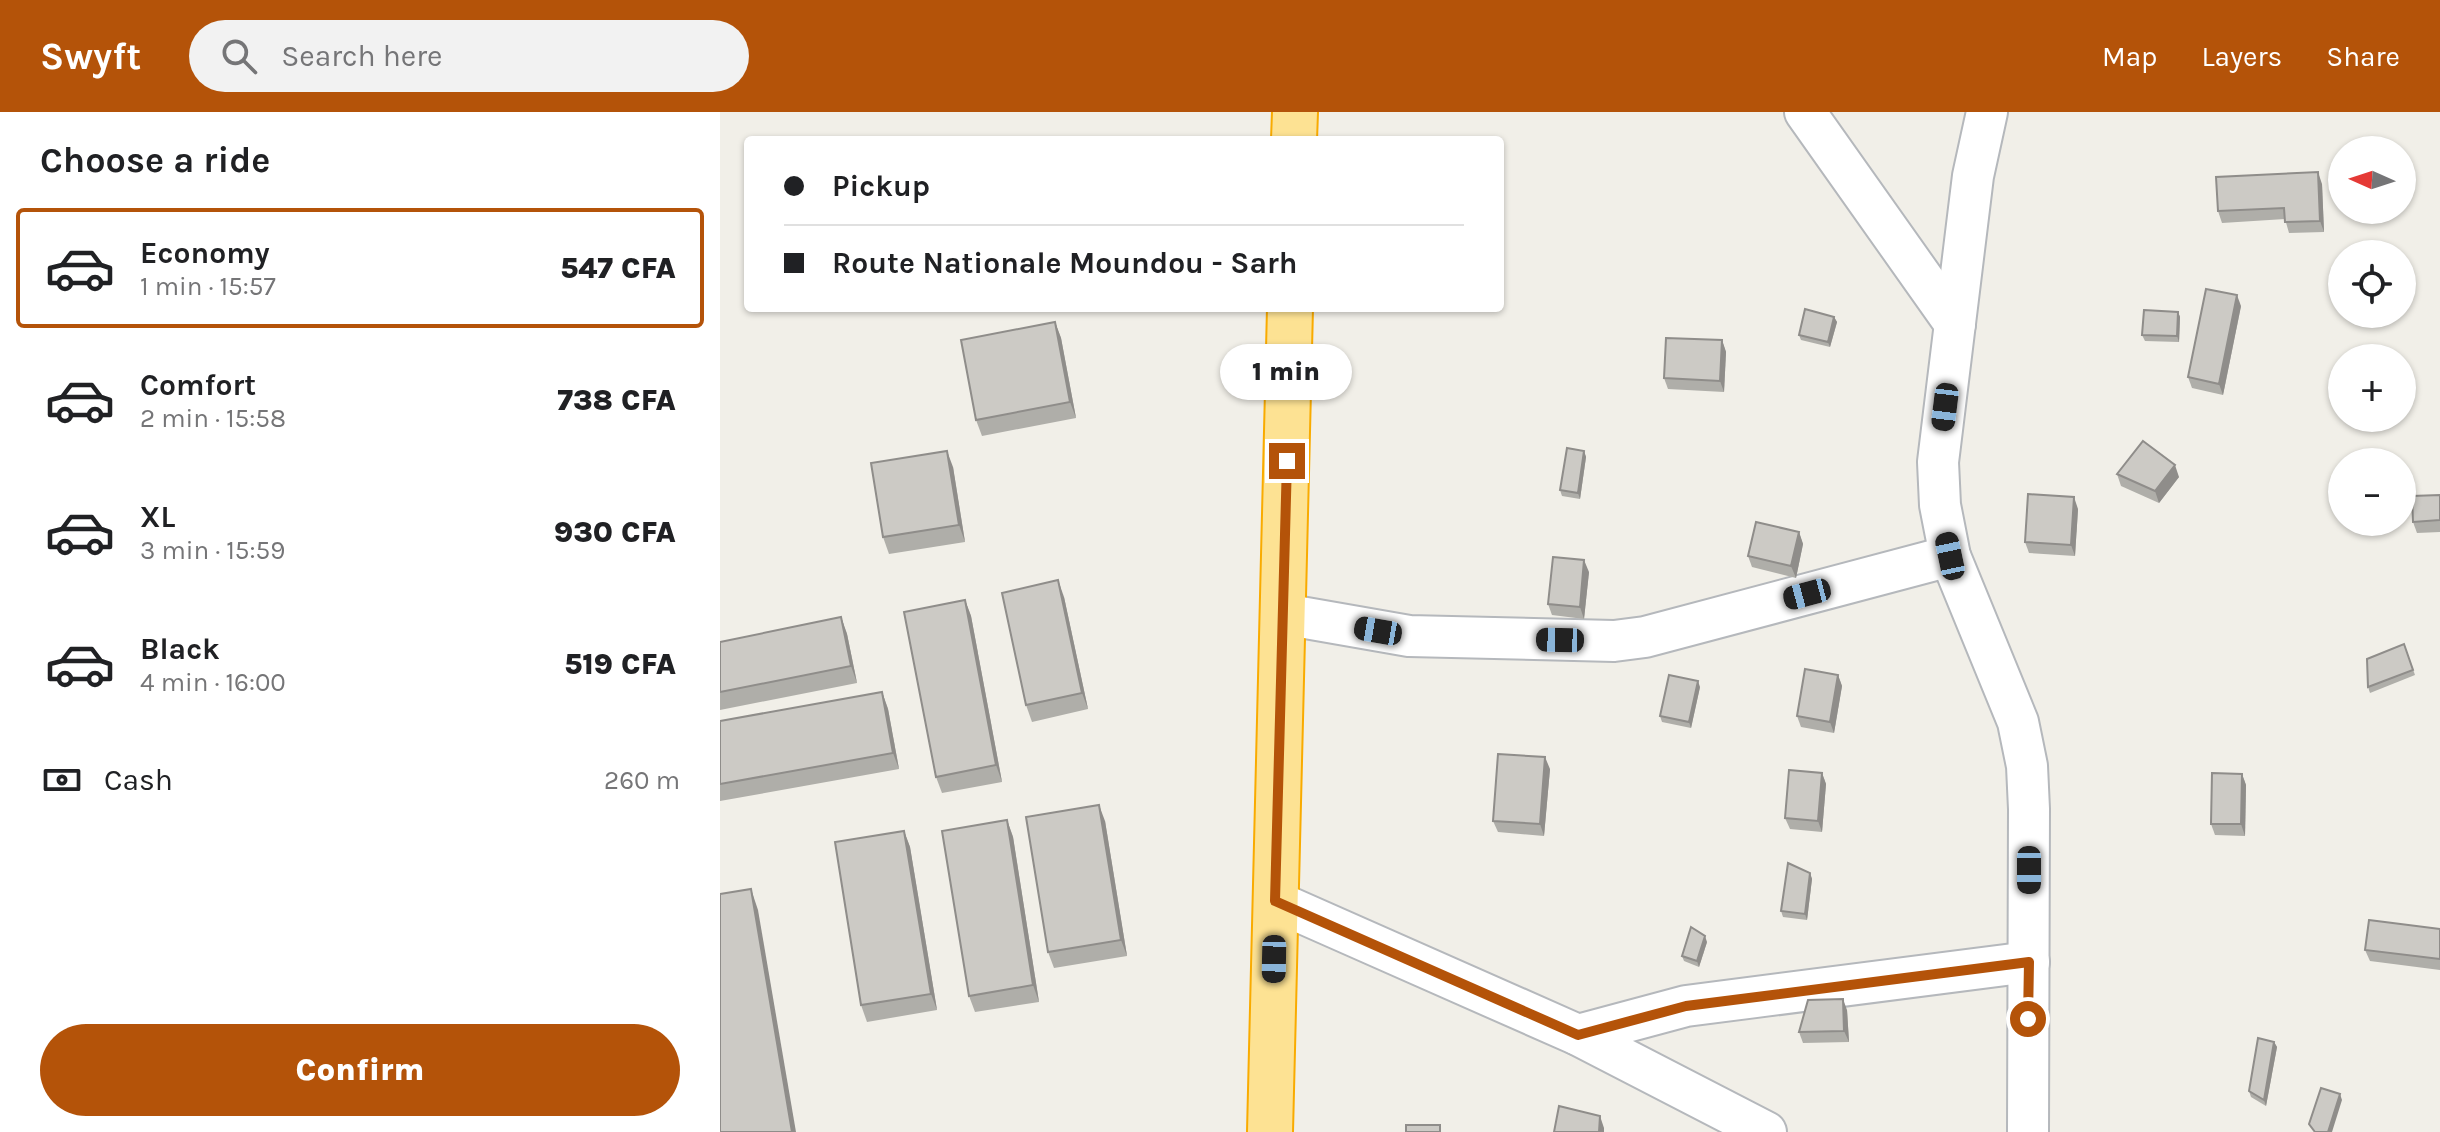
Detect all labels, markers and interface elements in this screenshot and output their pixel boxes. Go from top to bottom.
search box [189,20,749,92]
text: Swyft [40,34,141,79]
icon: search [217,34,261,78]
text: Search here [281,38,443,74]
text: Map [2102,40,2157,73]
text: Layers [2201,40,2282,73]
text: Share [2326,40,2400,73]
north arrow [2328,136,2416,224]
map controls [2328,136,2416,536]
text: Choose a ride [40,139,270,181]
text: Pickup [832,168,930,204]
icon: car [44,232,116,304]
text: Economy [140,235,270,271]
button: locate [2328,240,2416,328]
text: Route Nationale Moundou - Sarh [832,245,1297,281]
text: 547 CFA [560,250,676,286]
text: 1 min · 15:57 [140,271,276,302]
button: + [2328,344,2416,432]
callout: 1 min [1221,345,1353,401]
text: 1 min [1252,356,1320,387]
icon: car [44,364,116,436]
text: Comfort [140,367,256,403]
text: 738 CFA [557,382,676,418]
car [1930,382,1960,432]
text: 2 min · 15:58 [140,403,286,434]
route end [1269,443,1305,479]
button: − [2328,448,2416,536]
icon: car [44,496,116,568]
text: XL [140,499,175,535]
text: 930 CFA [554,514,676,550]
car [1933,530,1967,582]
text: 3 min · 15:59 [140,535,285,566]
car [1781,576,1833,612]
car [1352,615,1404,647]
icon: car [44,628,116,700]
car [1536,628,1584,652]
text: Black [140,631,220,667]
text: 519 CFA [564,646,676,682]
text: 4 min · 16:00 [140,667,286,698]
icon: cash [40,758,84,802]
text: Cash [104,762,173,798]
text: 260 m [604,765,680,796]
car [2017,846,2041,894]
car [1262,935,1286,983]
route start [2010,1001,2046,1037]
button: Confirm [40,1024,680,1116]

